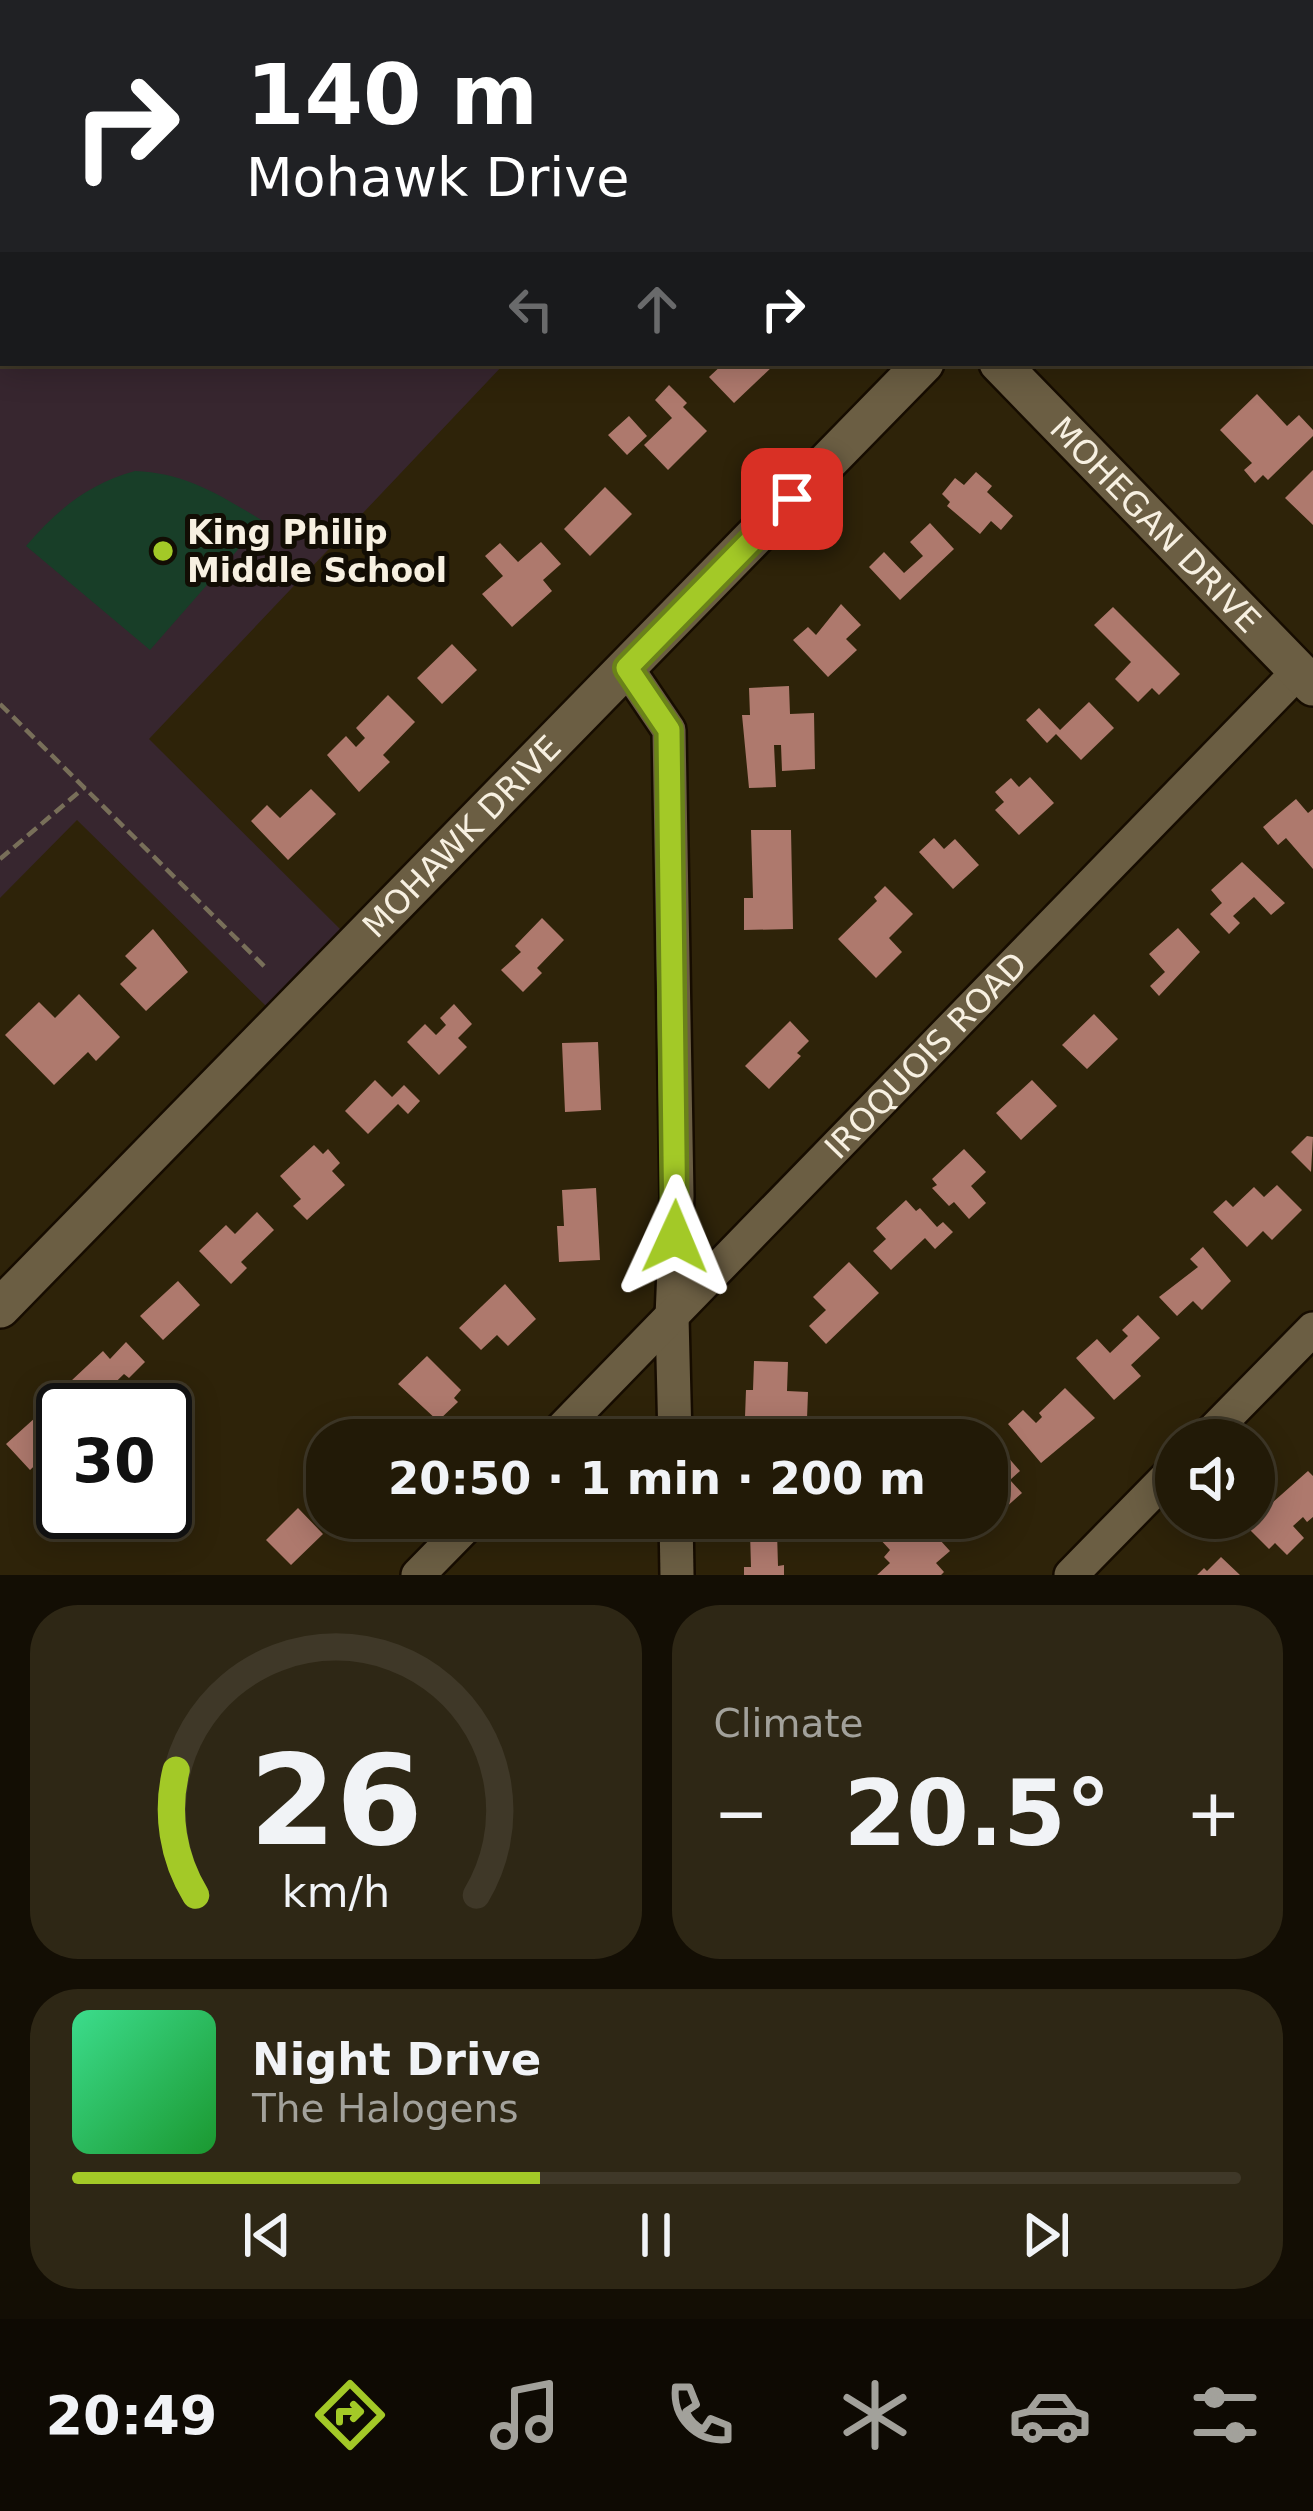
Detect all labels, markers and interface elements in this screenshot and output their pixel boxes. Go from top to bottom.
text: 140 m [246,46,538,144]
icon: right [48,48,204,204]
text: Mohawk Drive [246,146,630,209]
icon: left [498,276,564,342]
icon: ahead [624,276,690,342]
icon: right [750,276,816,342]
street label: MOHEGAN DRIVE [1043,409,1269,640]
pin [741,448,843,550]
icon: arrive [759,466,825,532]
place label: King Philip Middle School [187,513,447,590]
marker: King Philip Middle School [150,538,176,564]
street label: MOHAWK DRIVE [354,727,568,945]
street label: IROQUOIS ROAD [817,944,1034,1166]
position arrow [612,1174,738,1300]
speed limit sign: 30 [36,1383,192,1539]
map controls [1155,1419,1275,1539]
button: sound [1155,1419,1275,1539]
text: 20:50 · 1 min · 200 m [388,1452,926,1505]
text: Climate [714,1701,864,1746]
text: 26 [249,1728,423,1873]
text: 20.5° [844,1761,1111,1866]
text: − [714,1775,769,1852]
text: + [1186,1775,1241,1852]
text: km/h [282,1867,390,1917]
text: Night Drive [252,2033,541,2086]
text: The Halogens [252,2086,519,2131]
icon: previous [234,2202,300,2268]
icon: pause [623,2202,689,2268]
icon: next [1013,2202,1079,2268]
icon: directions [308,2373,392,2457]
icon: music [483,2373,567,2457]
icon: phone [658,2373,742,2457]
icon: climate [833,2373,917,2457]
icon: car [1008,2373,1092,2457]
icon: filters [1183,2373,1267,2457]
text: 20:49 [46,2384,217,2447]

